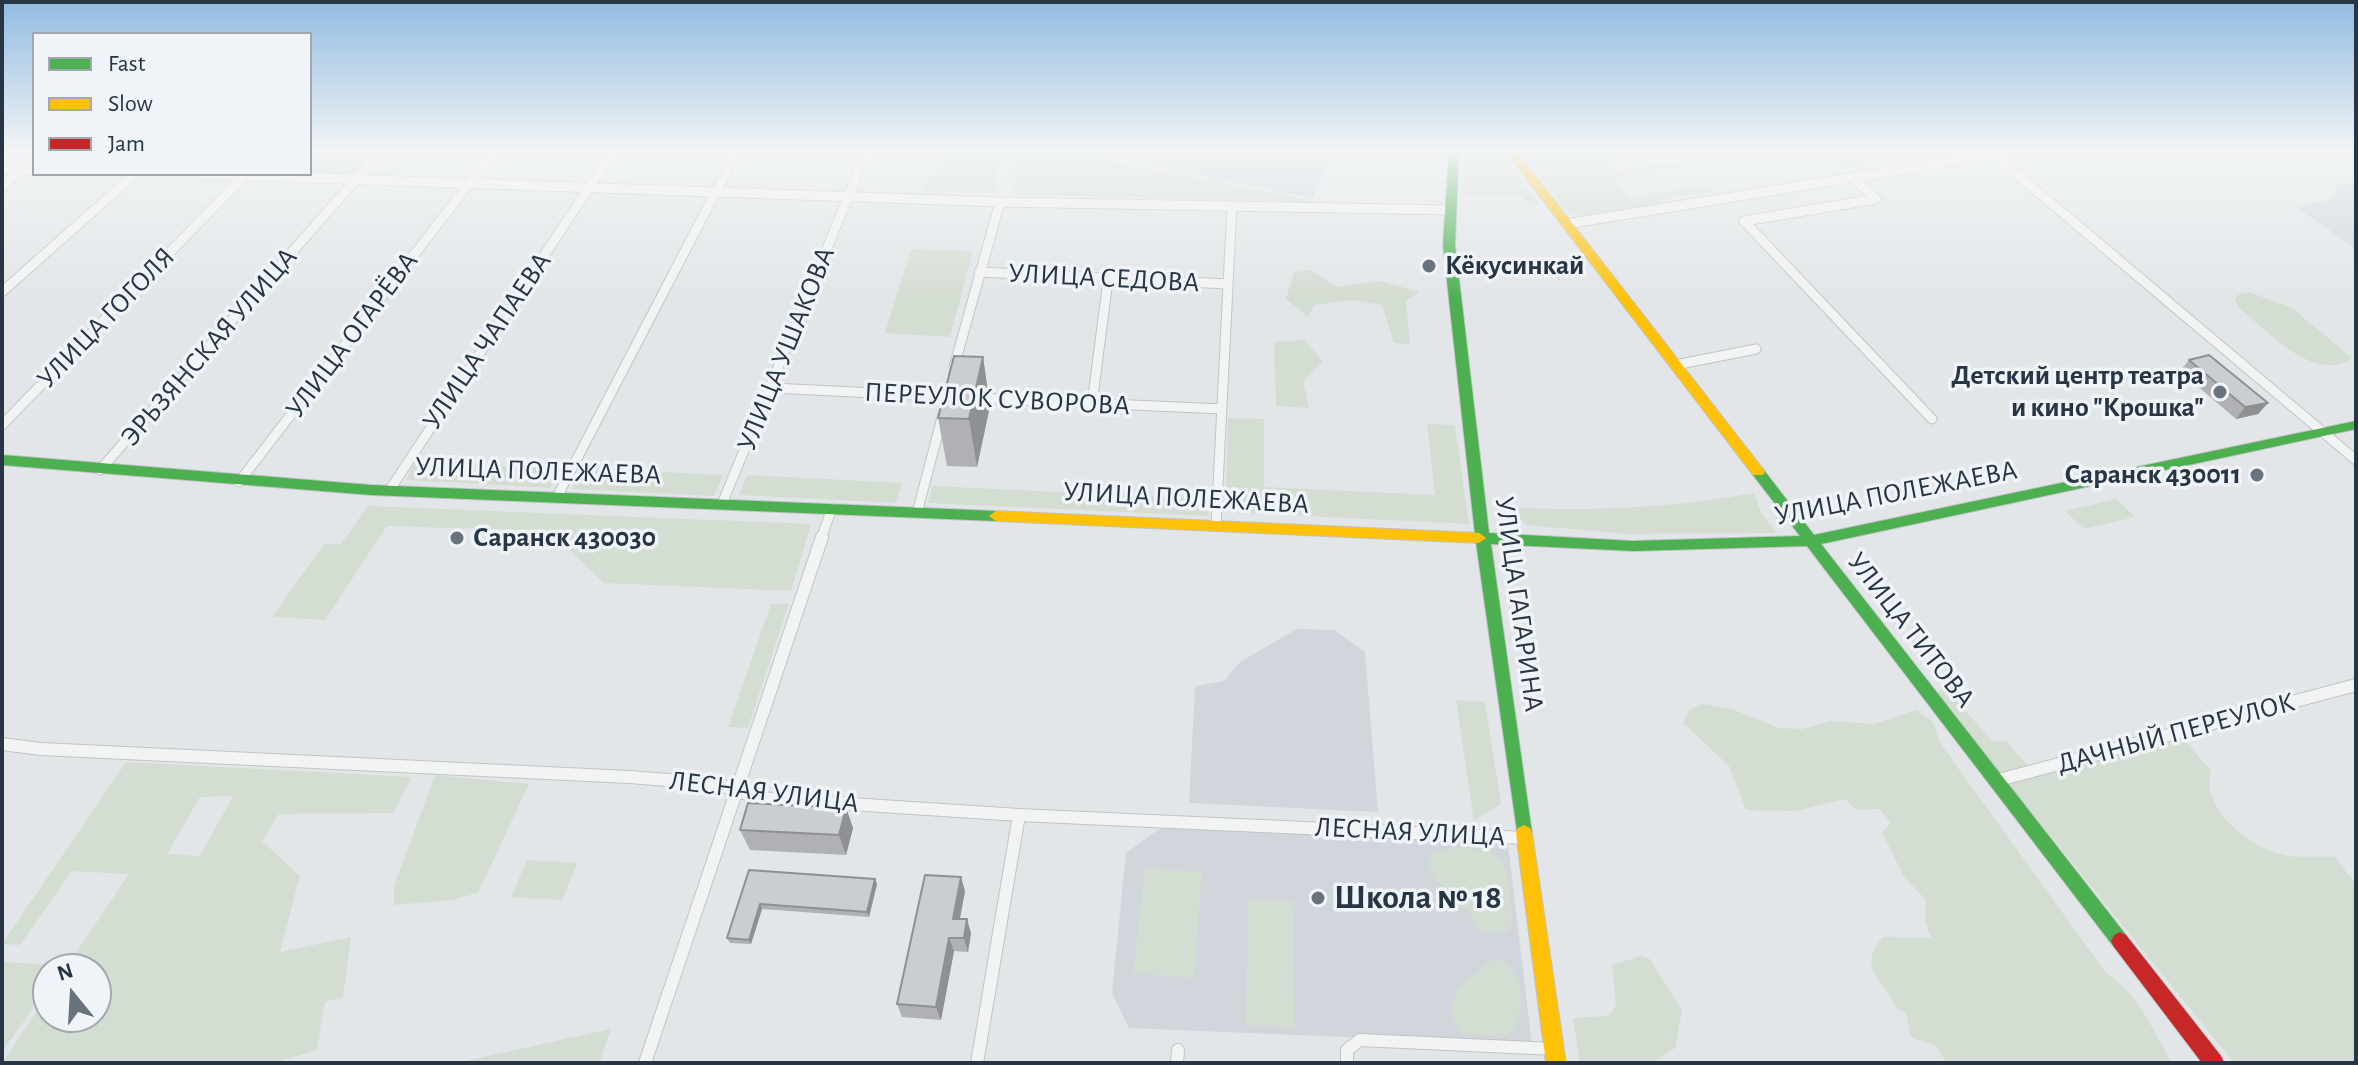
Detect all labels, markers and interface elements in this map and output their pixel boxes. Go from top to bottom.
legend [32,32,312,176]
text: Fast [108,52,145,76]
text: Slow [108,92,153,116]
text: Jam [108,132,145,156]
street label: УЛИЦА ГОГОЛЯ [30,240,182,396]
street label: ЭРЬЗЯНСКАЯ УЛИЦА [114,241,304,453]
street label: УЛИЦА УШАКОВА [730,242,842,456]
street label: УЛИЦА ОГАРЁВА [279,245,425,425]
street label: УЛИЦА ЧАПАЕВА [415,246,559,436]
place label: Кёкусинкай [1445,249,1584,283]
street label: УЛИЦА СЕДОВА [1008,256,1200,300]
marker: Кёкусинкай [1420,257,1438,275]
place label: Детский центр театра и кино "Крошка" [1951,359,2204,425]
street label: ПЕРЕУЛОК СУВОРОВА [863,375,1131,423]
marker: Детский центр театра и кино "Крошка" [2211,383,2229,401]
street label: УЛИЦА ПОЛЕЖАЕВА [414,450,662,492]
street label: УЛИЦА ПОЛЕЖАЕВА [1772,453,2020,533]
place label: Саранск 430011 [2064,458,2241,492]
marker: Саранск 430011 [2248,466,2266,484]
street label: УЛИЦА ПОЛЕЖАЕВА [1062,475,1310,521]
street label: УЛИЦА ГАГАРИНА [1487,494,1551,714]
place label: Саранск 430030 [473,521,656,555]
marker: Саранск 430030 [448,529,466,547]
street label: УЛИЦА ТИТОВА [1840,546,1982,714]
street label: ДАЧНЫЙ ПЕРЕУЛОК [2053,685,2299,781]
street label: ЛЕСНАЯ УЛИЦА [667,764,861,820]
street label: ЛЕСНАЯ УЛИЦА [1314,810,1506,854]
place label: Школа № 18 [1334,878,1502,918]
marker: Школа № 18 [1309,889,1327,907]
north arrow [32,953,112,1033]
text: N [55,959,76,985]

